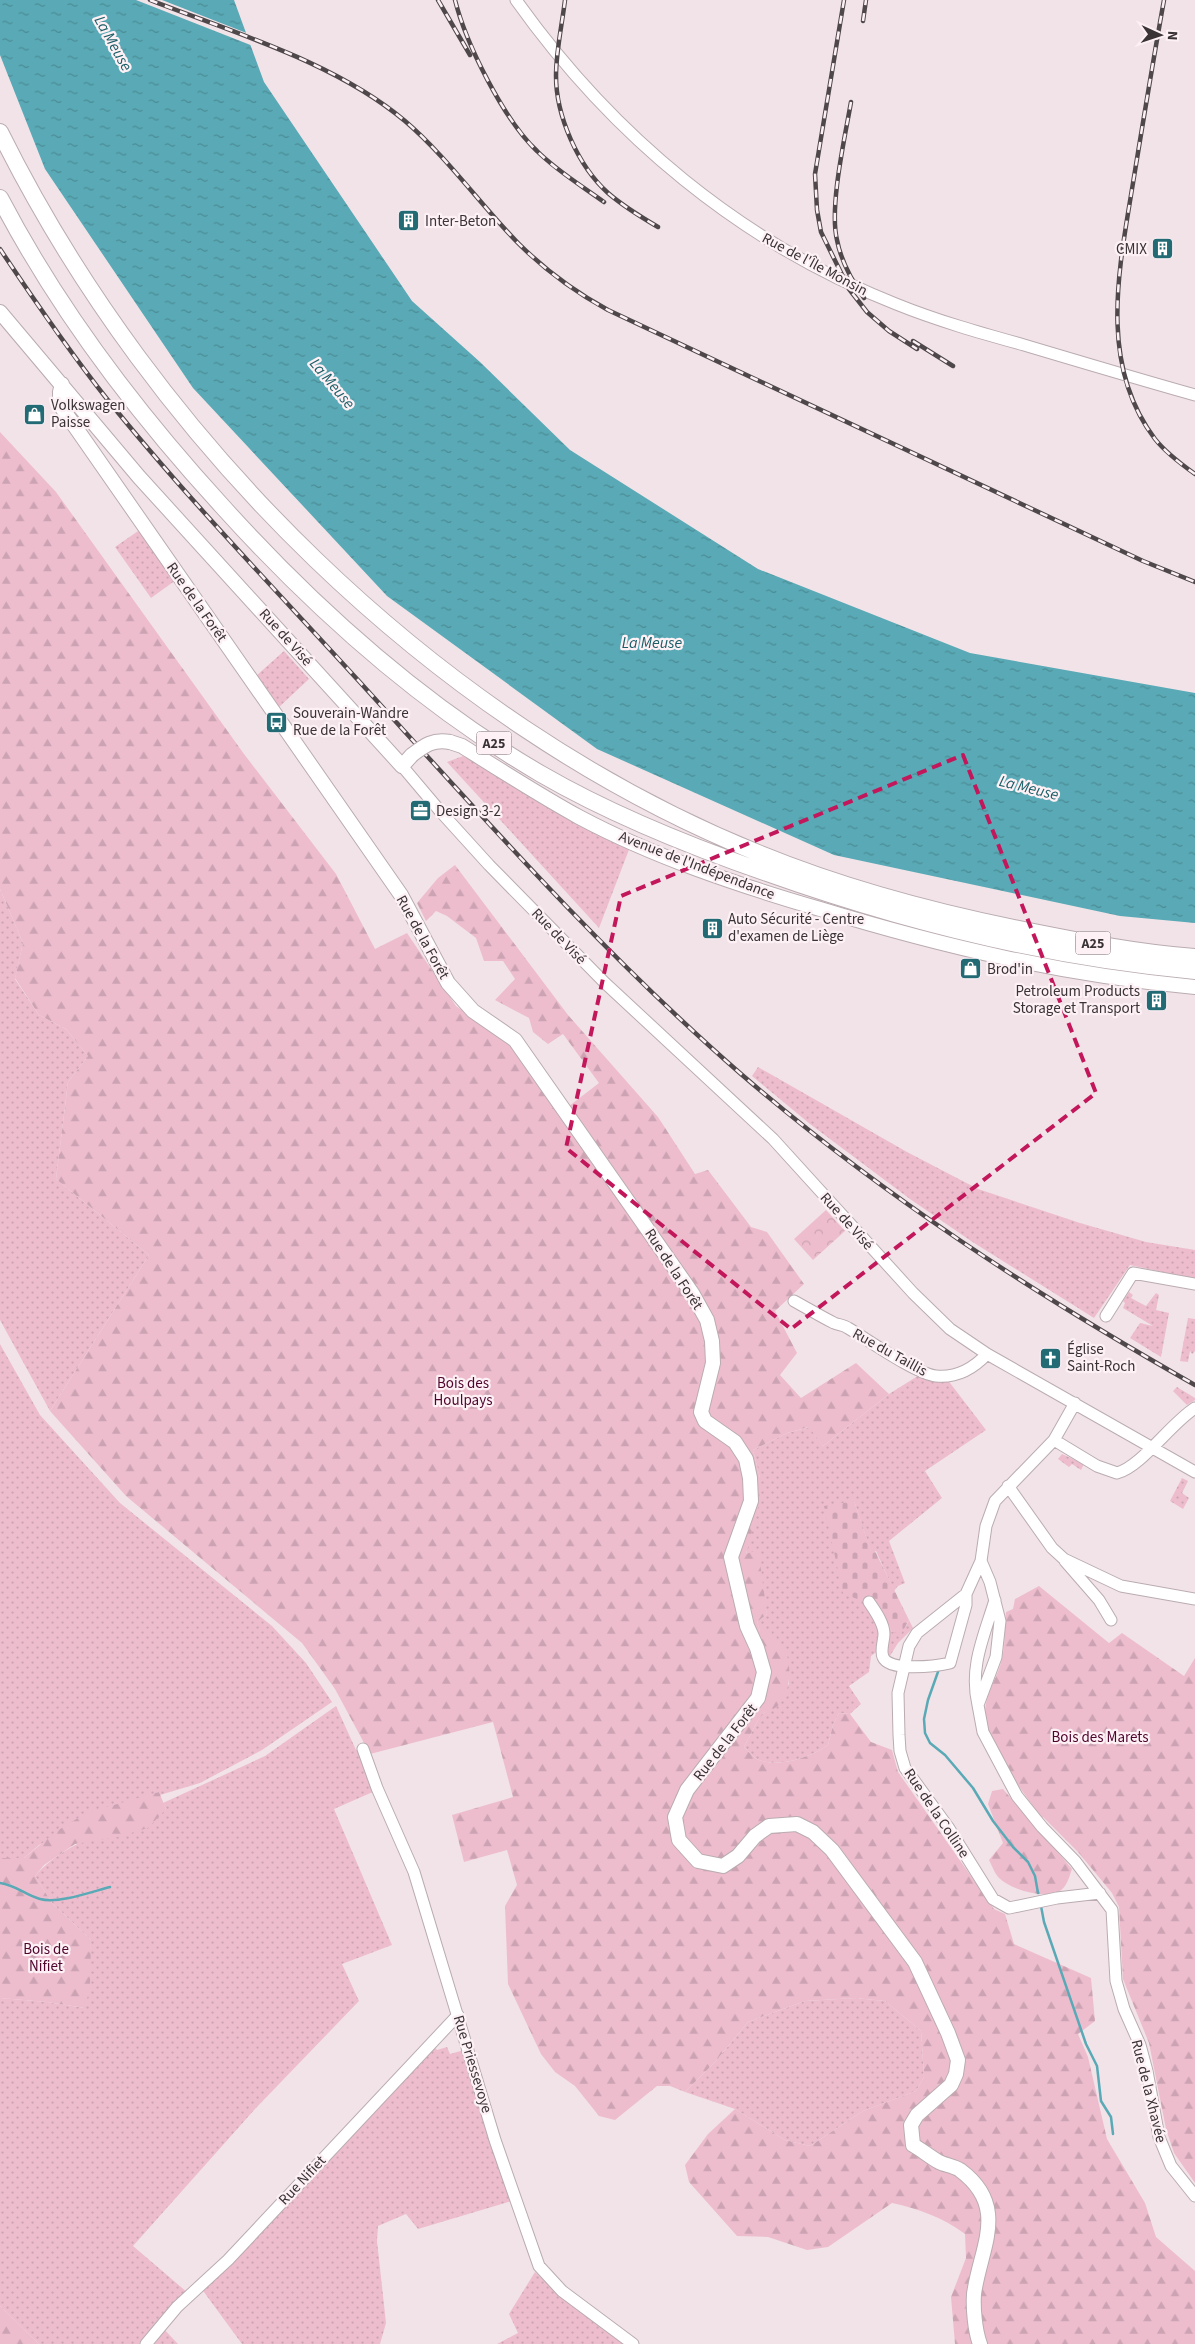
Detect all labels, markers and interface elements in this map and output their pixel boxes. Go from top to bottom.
north arrow [1135,10,1185,60]
water label: La Meuse [89,12,138,75]
text: N [1162,30,1182,41]
building icon: Inter-Beton [397,209,421,233]
place label: Inter-Beton [425,211,496,232]
street label: Rue de l'Île Monsin [758,228,871,301]
building icon: CMIX [1151,237,1175,261]
place label: CMIX [1116,239,1147,260]
water label: La Meuse [304,353,360,414]
place label: Volkswagen Paisse [51,395,125,433]
shop icon: Volkswagen Paisse [23,402,47,426]
street label: Rue de la Forêt [161,558,232,646]
street label: Rue de Visé [254,604,317,671]
water label: La Meuse [622,632,683,654]
place label: Souverain-Wandre Rue de la Forêt [293,703,409,741]
bus stop icon: Souverain-Wandre Rue de la Forêt [265,710,289,734]
road number: A25 [476,731,512,754]
water label: La Meuse [997,770,1061,806]
office icon: Design 3-2 [408,799,432,823]
place label: Design 3-2 [436,801,501,822]
street label: Avenue de l'Indépendance [616,826,778,905]
street label: Rue de la Forêt [391,891,454,983]
street label: Rue de Visé [526,903,591,969]
place label: Auto Sécurité - Centre d'examen de Liège [728,909,864,947]
building icon: Auto Sécurité - Centre d'examen de Liège [700,916,724,940]
road number: A25 [1076,931,1110,954]
shop icon: Brod'in [959,957,983,981]
place label: Brod'in [987,959,1033,980]
place label: Petroleum Products Storage et Transport [1013,981,1140,1019]
building icon: Petroleum Products Storage et Transport [1144,988,1168,1012]
street label: Rue de Visé [815,1188,878,1255]
street label: Rue de la Forêt [639,1225,708,1314]
street label: Rue du Taillis [849,1323,931,1382]
place label: Église Saint-Roch [1067,1339,1135,1377]
church icon: Église Saint-Roch [1039,1346,1063,1370]
park label: Bois des Houlpays [434,1373,492,1411]
street label: Rue de la Forêt [688,1699,762,1785]
park label: Bois des Marets [1052,1727,1149,1748]
street label: Rue de la Colline [899,1764,974,1862]
park label: Bois de Nifiet [23,1939,69,1977]
street label: Rue Priessevoye [448,2013,497,2116]
street label: Rue de la Xhavée [1126,2037,1171,2145]
street label: Rue Nifiet [274,2151,331,2210]

